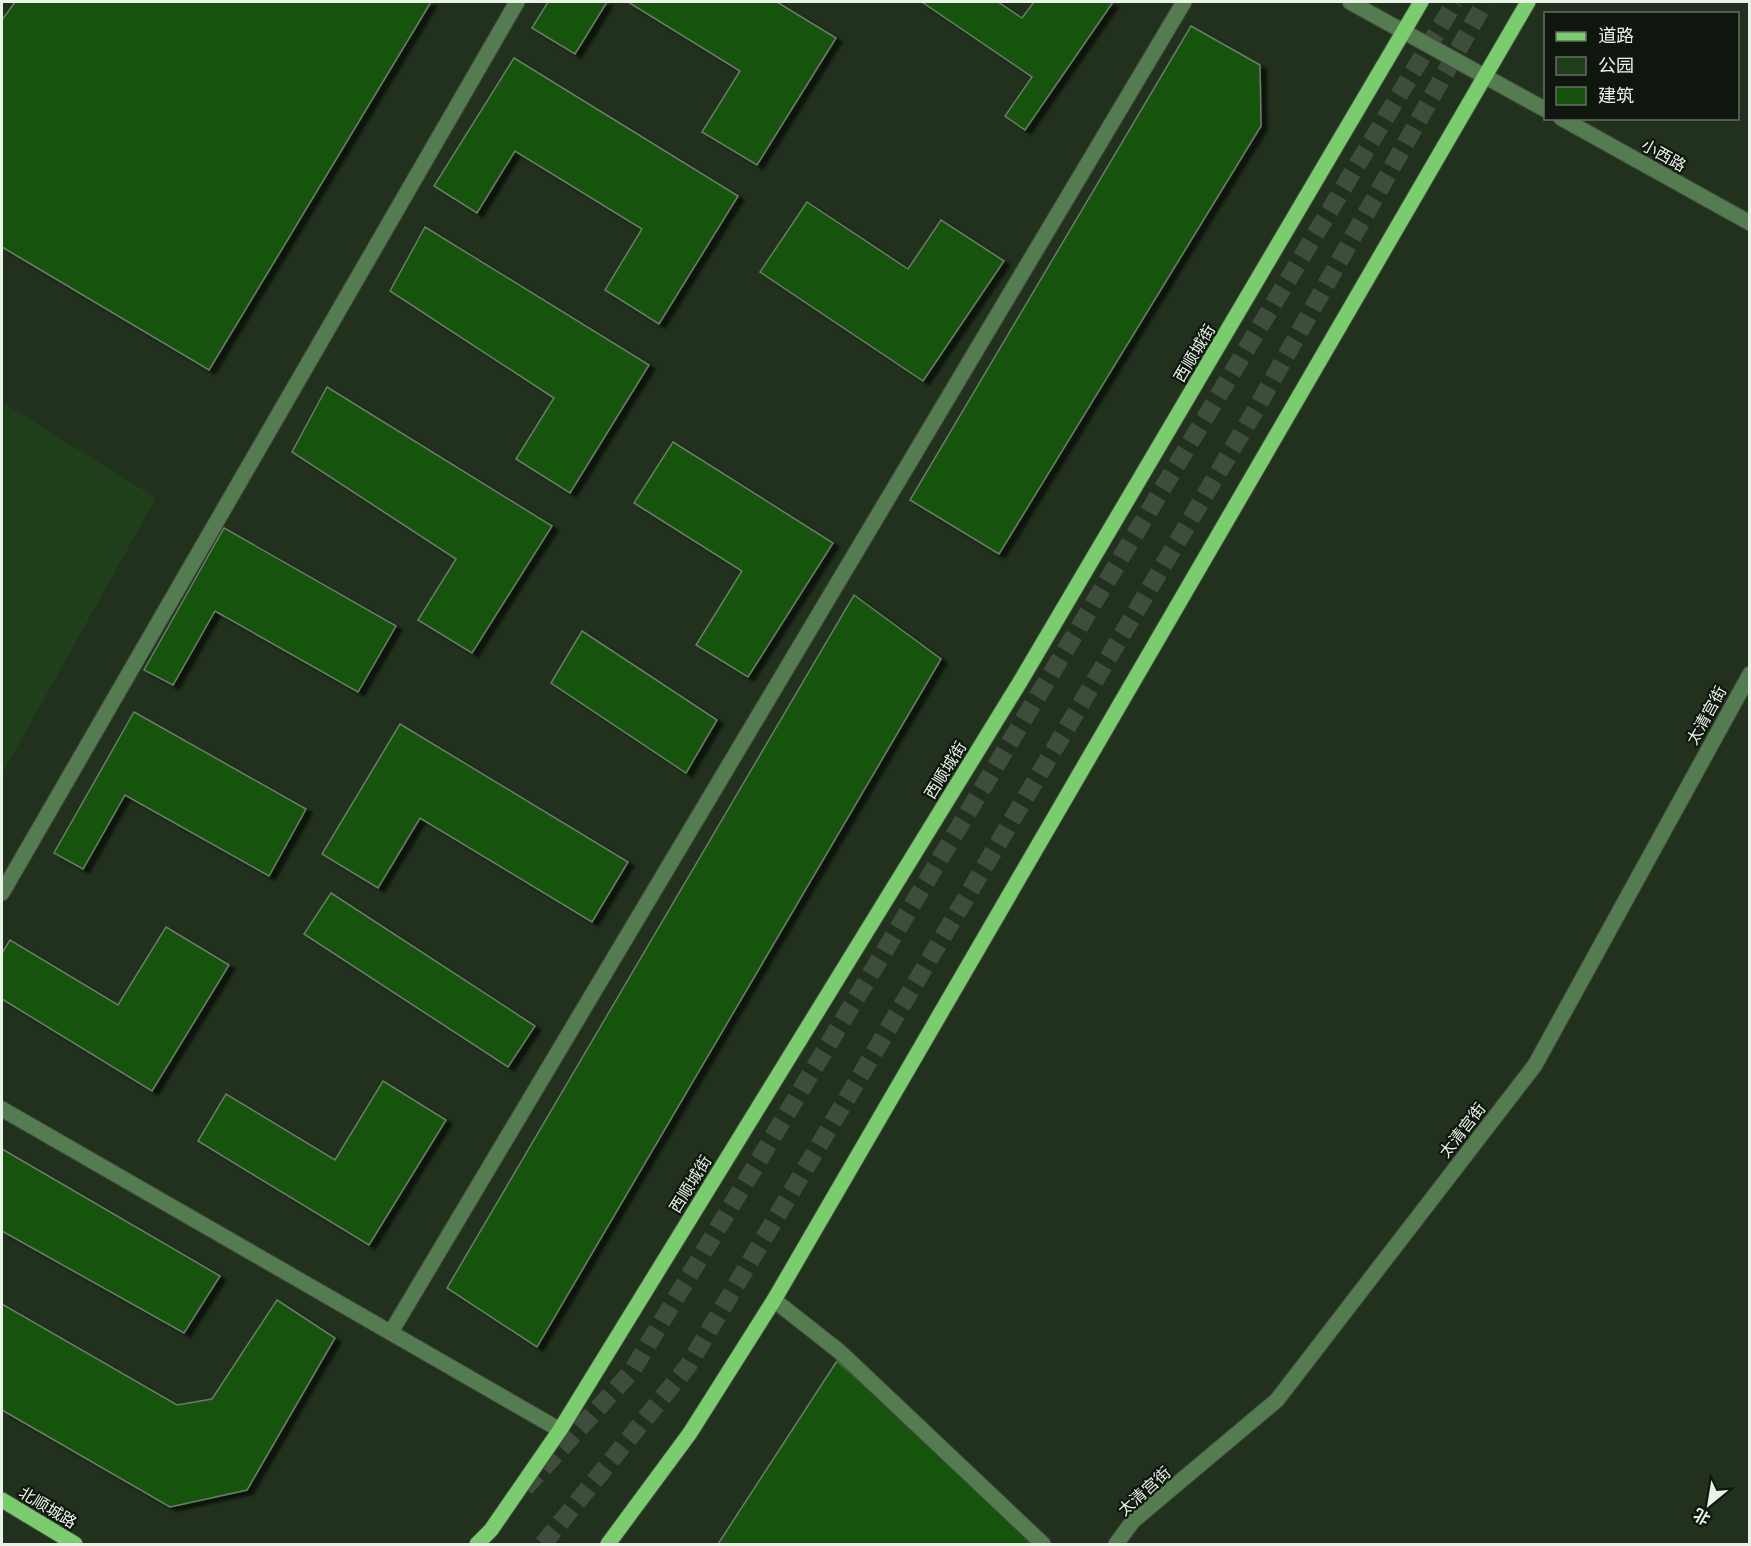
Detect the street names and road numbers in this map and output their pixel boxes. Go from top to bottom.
street label: 小西路 [1638,135,1690,175]
street label: 西顺城街 [1169,320,1219,386]
street label: 太清宫街 [1682,682,1730,748]
street label: 西顺城街 [920,738,970,802]
street label: 太清宫街 [1434,1099,1490,1161]
street label: 西顺城街 [665,1152,715,1216]
street label: 太清宫街 [1114,1462,1174,1520]
street label: 北顺城路 [15,1482,81,1532]

